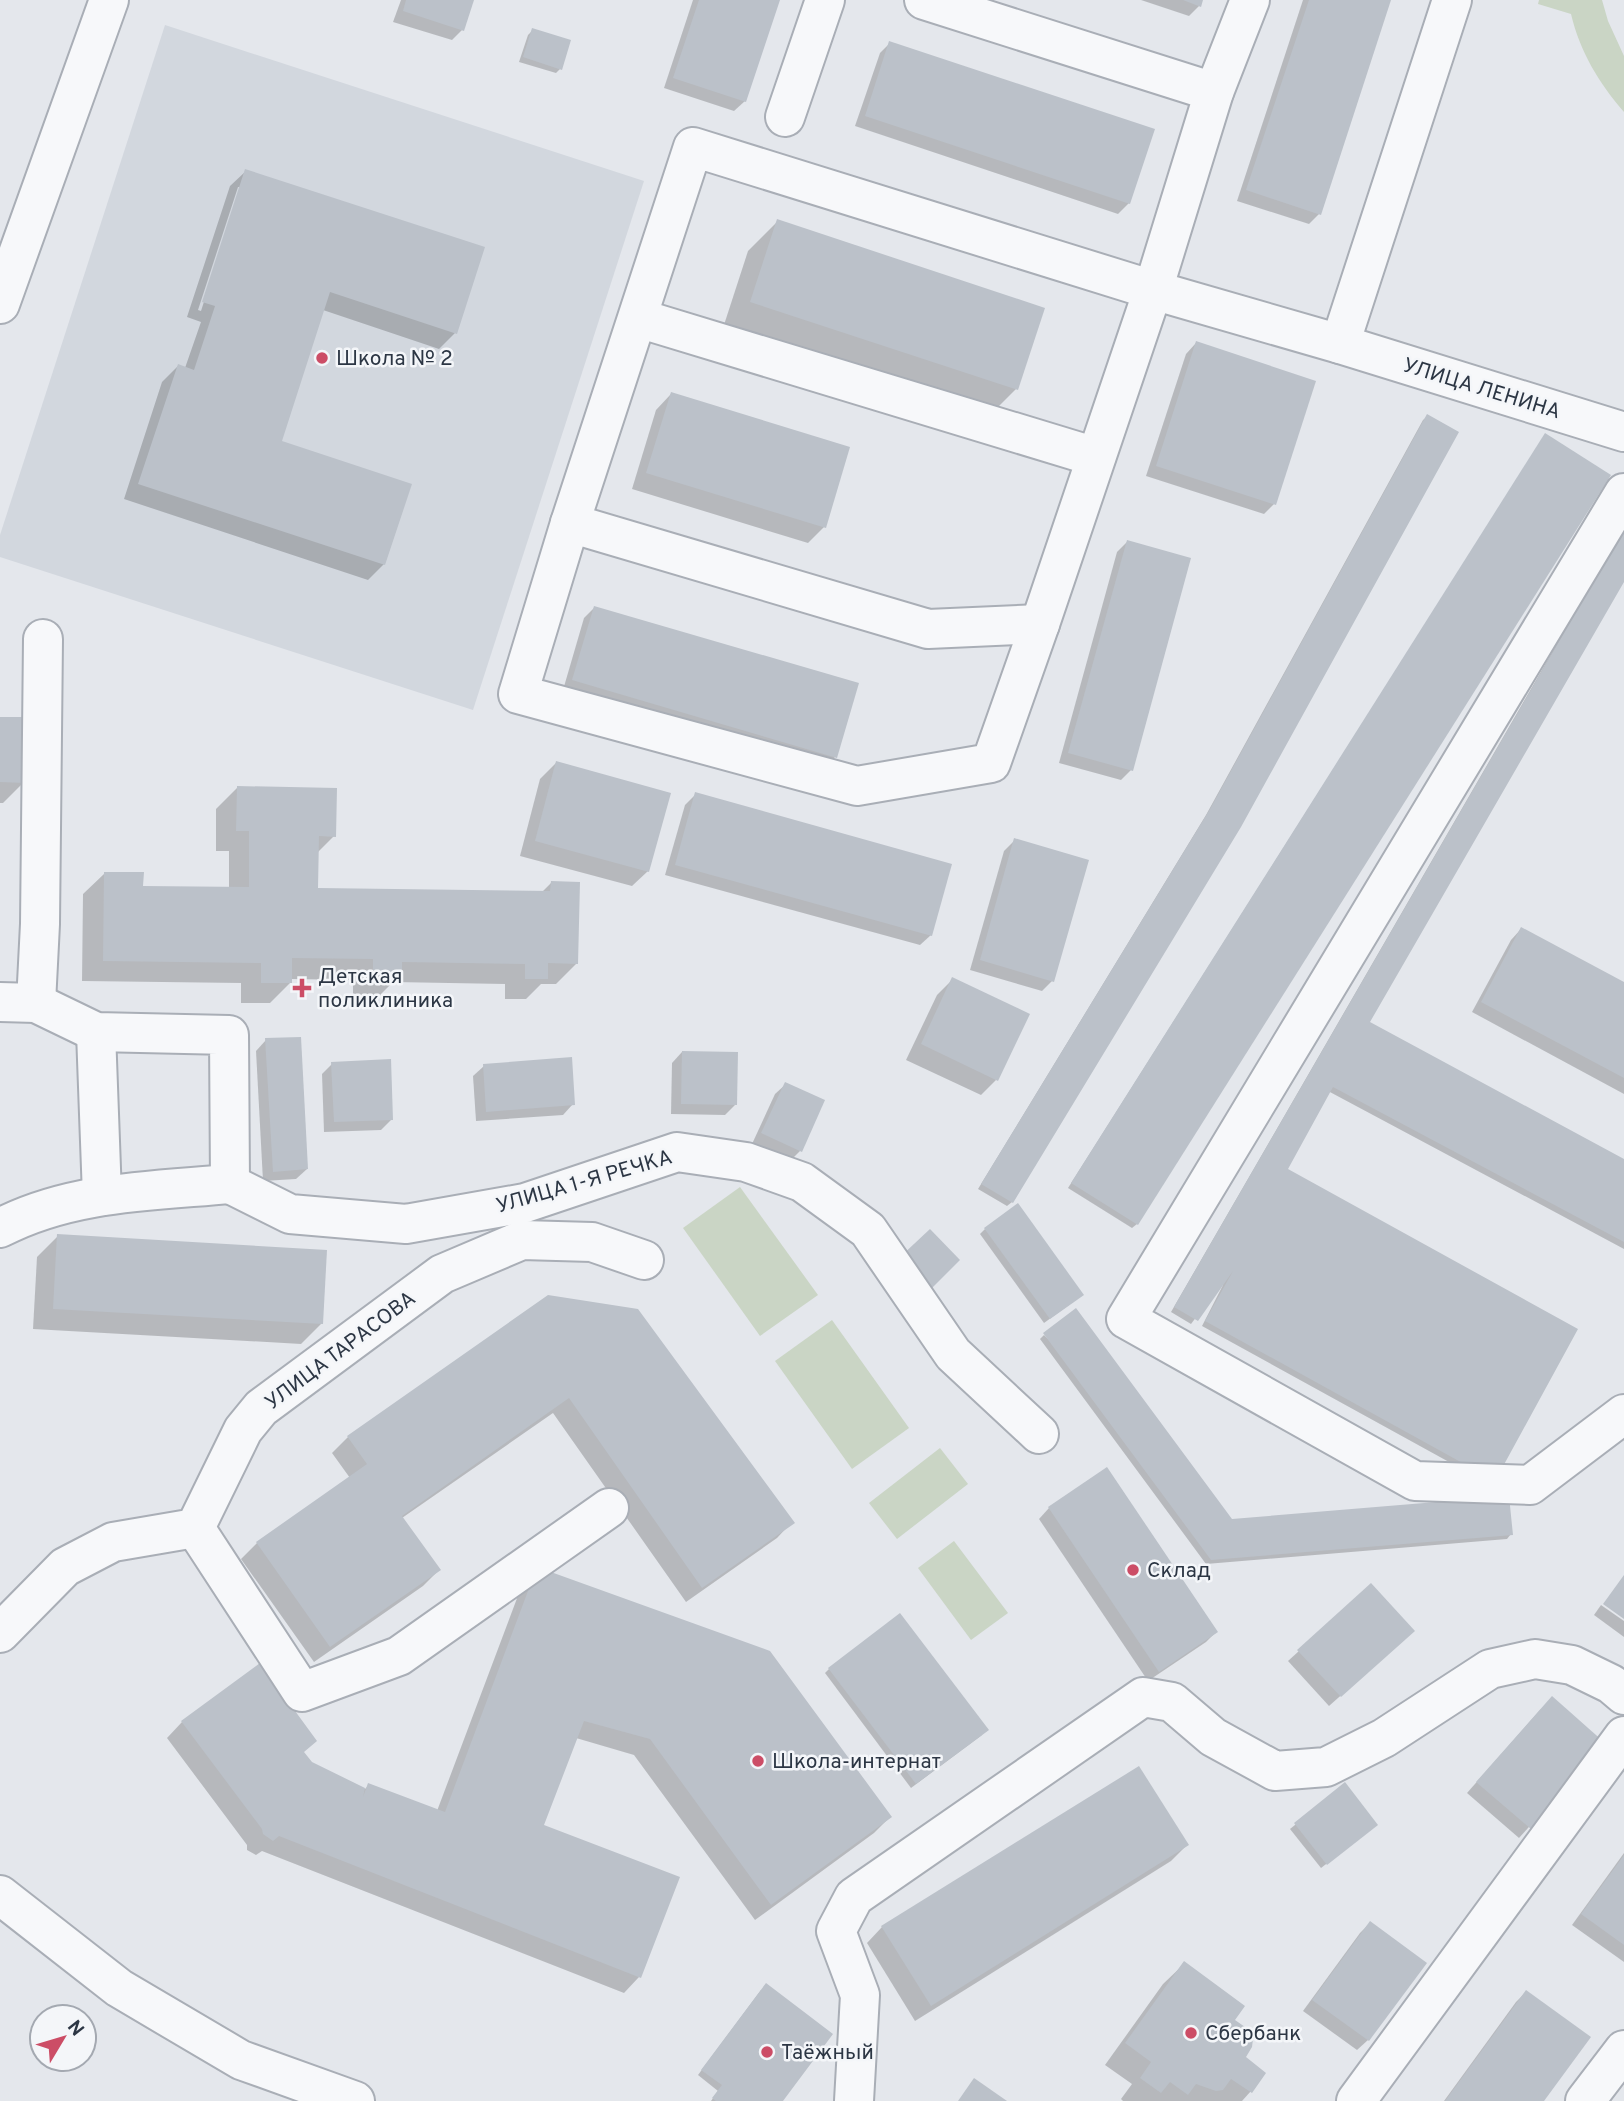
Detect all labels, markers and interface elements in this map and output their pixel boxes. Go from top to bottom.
place label: Школа № 2 [336,346,453,373]
marker: Школа № 2 [314,350,330,366]
street label: УЛИЦА ЛЕНИНА [1399,353,1564,426]
place label: Детская поликлиника [318,964,453,1015]
marker: Детская поликлиника [292,978,312,998]
street label: УЛИЦА 1-Я РЕЧКА [493,1144,676,1221]
street label: УЛИЦА ТАРАСОВА [260,1286,422,1417]
place label: Склад [1147,1558,1211,1585]
marker: Склад [1125,1562,1141,1578]
place label: Школа-интернат [772,1749,941,1776]
marker: Школа-интернат [750,1753,766,1769]
north arrow [28,2003,98,2073]
text: N [61,2016,88,2042]
place label: Сбербанк [1205,2021,1301,2048]
marker: Сбербанк [1183,2025,1199,2041]
place label: Таёжный [781,2040,874,2067]
marker: Таёжный [759,2044,775,2060]

